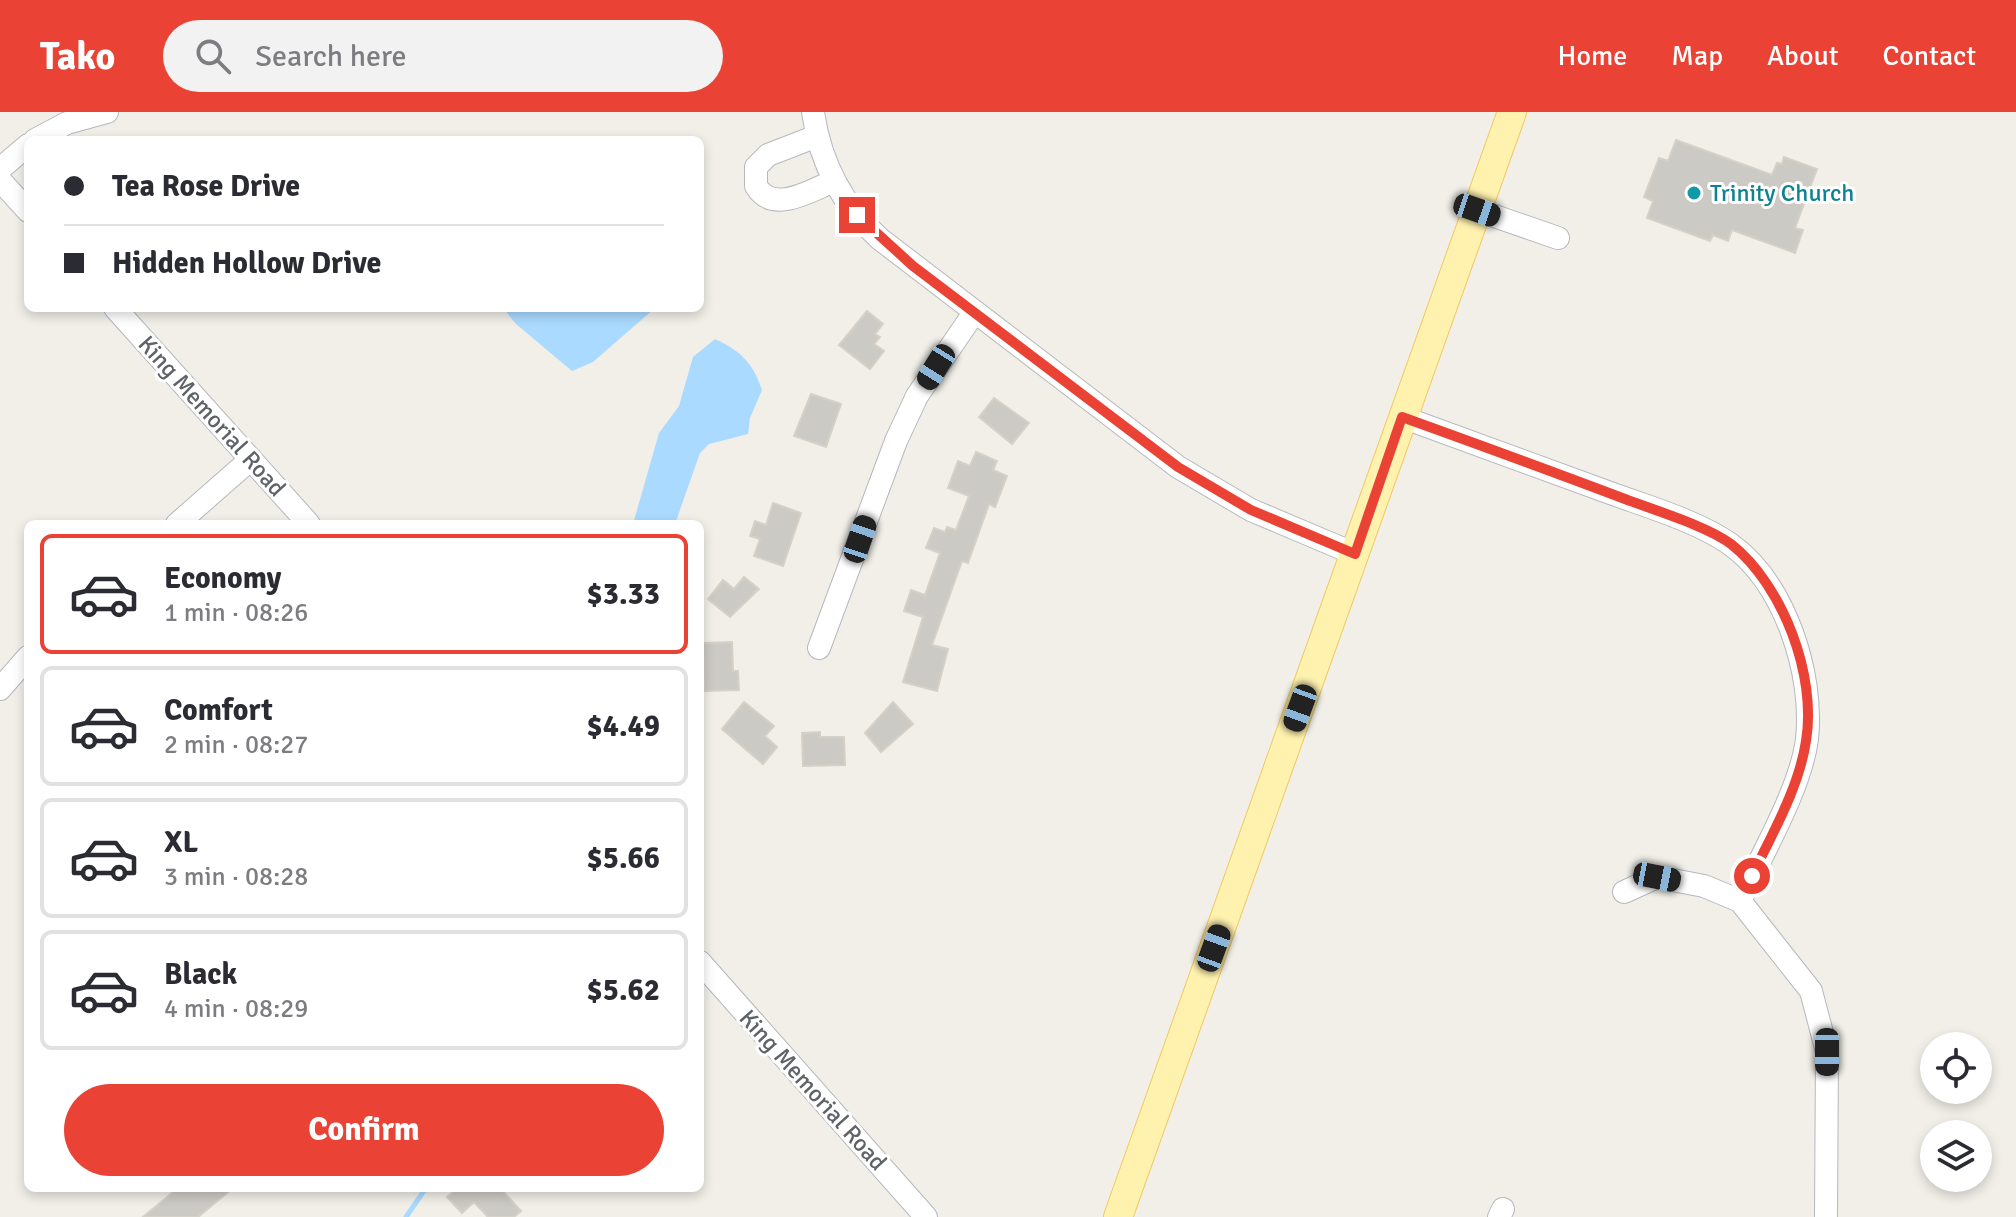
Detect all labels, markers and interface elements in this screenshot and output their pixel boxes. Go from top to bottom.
search box [163,20,723,92]
text: Tako [40,33,115,80]
icon: search [191,34,235,78]
text: Search here [255,38,407,75]
text: Home [1558,39,1627,73]
text: Map [1671,39,1723,73]
text: About [1767,39,1839,73]
text: Contact [1883,39,1976,73]
text: Tea Rose Drive [112,168,300,205]
place label: Trinity Church [1710,178,1854,208]
marker: Trinity Church [1685,184,1703,202]
car [1450,191,1504,229]
route end [839,197,875,233]
text: Hidden Hollow Drive [112,245,381,282]
street label: King Memorial Road [132,329,292,503]
car [913,340,959,394]
car [841,512,879,566]
icon: car [68,558,140,630]
text: Economy [164,560,281,597]
text: $3.33 [587,576,660,613]
text: 1 min · 08:26 [164,597,308,629]
car [1281,681,1319,735]
icon: car [68,690,140,762]
text: Comfort [164,692,273,729]
text: $4.49 [587,708,660,745]
text: 2 min · 08:27 [164,729,308,761]
icon: car [68,822,140,894]
text: XL [164,824,198,861]
text: $5.66 [587,840,660,877]
route start [1734,858,1770,894]
text: 3 min · 08:28 [164,861,308,893]
car [1631,861,1683,893]
car [1195,921,1233,975]
icon: car [68,954,140,1026]
text: Black [164,956,237,993]
text: $5.62 [587,972,660,1009]
text: 4 min · 08:29 [164,993,308,1025]
street label: King Memorial Road [733,1003,893,1177]
car [1815,1028,1839,1076]
map controls [1920,1032,1992,1192]
button: locate [1920,1032,1992,1104]
button: Confirm [64,1084,664,1176]
button: layers [1920,1120,1992,1192]

